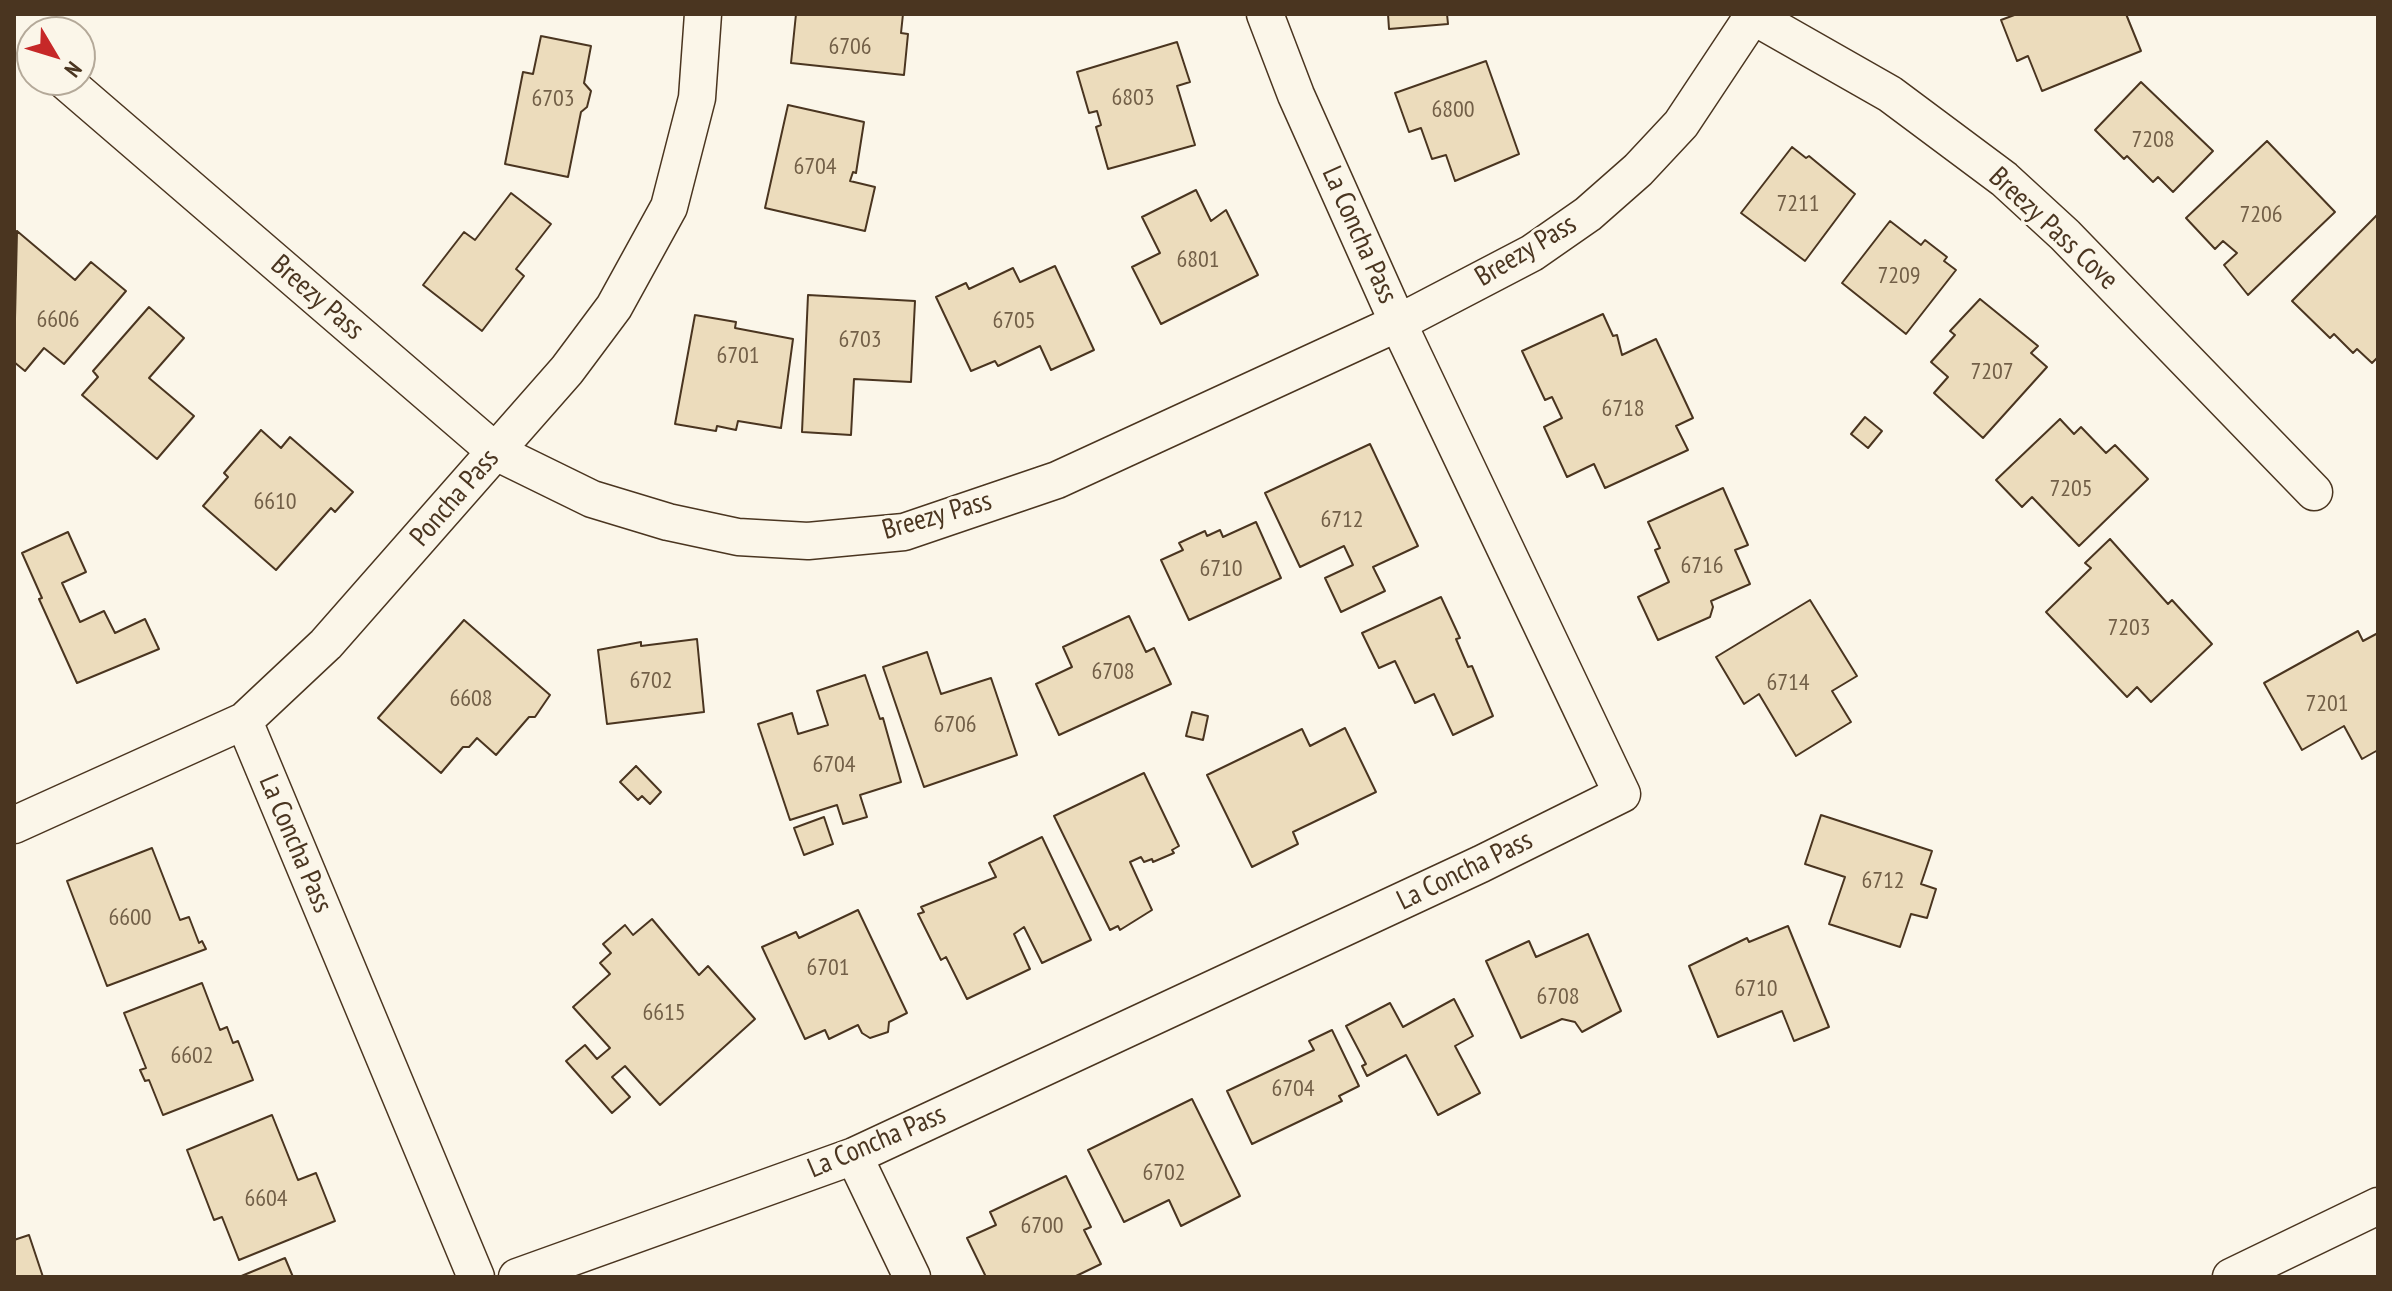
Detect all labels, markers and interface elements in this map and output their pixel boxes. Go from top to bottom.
north arrow [16,16,96,96]
house number: 6706 [828,33,872,61]
text: N [59,56,88,83]
house number: 6803 [1111,84,1155,112]
house number: 6703 [531,85,575,113]
house number: 6800 [1431,96,1475,124]
house number: 7208 [2131,126,2175,154]
house number: 6704 [793,153,837,181]
street label: La Concha Pass [1314,161,1404,309]
street label: Breezy Pass Cove [1982,161,2124,297]
house number: 7211 [1776,190,1820,218]
house number: 7206 [2239,201,2283,229]
street label: Breezy Pass [1469,208,1583,294]
house number: 6801 [1176,246,1220,274]
street label: Breezy Pass [264,249,370,347]
house number: 7209 [1877,262,1921,290]
house number: 6606 [36,306,80,334]
house number: 6705 [992,307,1036,335]
house number: 6703 [838,326,882,354]
house number: 6701 [716,342,760,370]
house number: 7207 [1970,358,2014,386]
house number: 6718 [1601,395,1645,423]
street label: Poncha Pass [404,443,506,553]
house number: 7205 [2049,475,2093,503]
street label: Breezy Pass [879,484,995,548]
house number: 6610 [253,488,297,516]
house number: 6712 [1320,506,1364,534]
house number: 6716 [1680,552,1724,580]
house number: 6710 [1199,555,1243,583]
house number: 7203 [2107,614,2151,642]
house number: 6708 [1091,658,1135,686]
house number: 6702 [629,667,673,695]
house number: 6714 [1766,669,1810,697]
house number: 6608 [449,685,493,713]
house number: 7201 [2305,690,2349,718]
house number: 6706 [933,711,977,739]
house number: 6704 [812,751,856,779]
street label: La Concha Pass [251,770,339,918]
street label: La Concha Pass [1392,824,1538,918]
house number: 6712 [1861,867,1905,895]
house number: 6600 [108,904,152,932]
house number: 6701 [806,954,850,982]
house number: 6710 [1734,975,1778,1003]
house number: 6708 [1536,983,1580,1011]
house number: 6615 [642,999,686,1027]
house number: 6602 [170,1042,214,1070]
house number: 6704 [1271,1075,1315,1103]
street label: La Concha Pass [803,1098,951,1186]
house number: 6702 [1142,1159,1186,1187]
house number: 6604 [244,1185,288,1213]
house number: 6700 [1020,1212,1064,1240]

